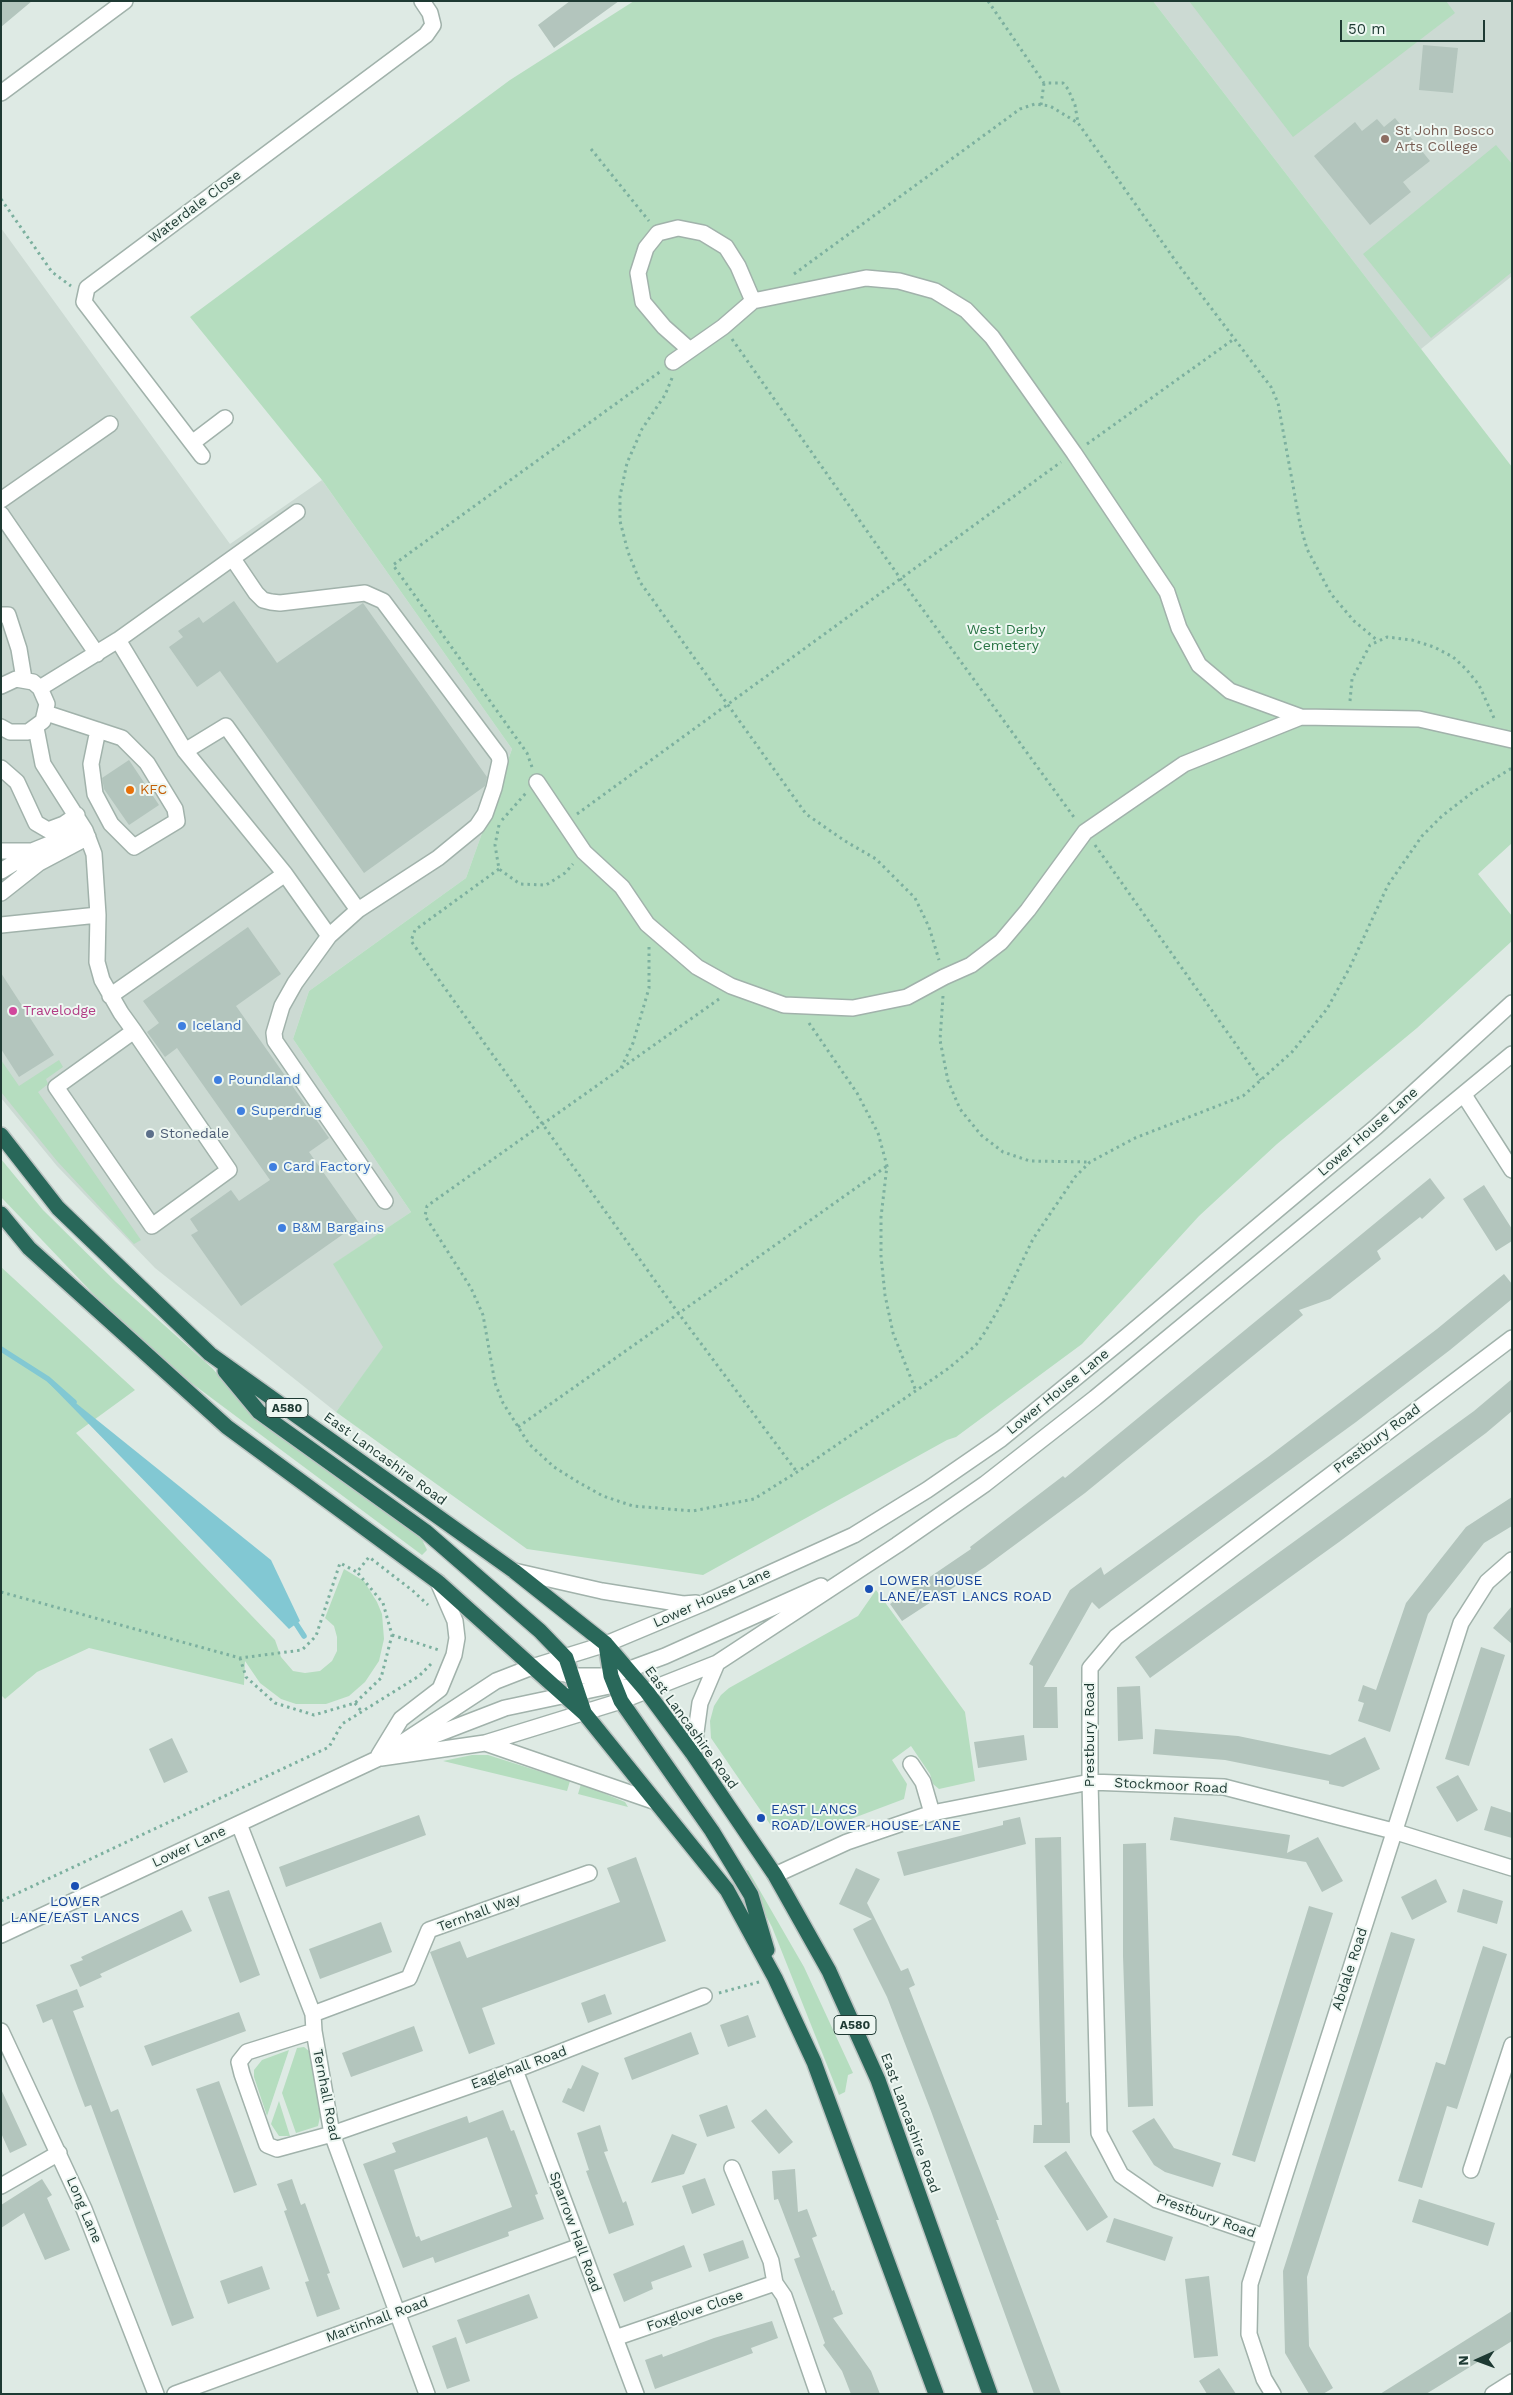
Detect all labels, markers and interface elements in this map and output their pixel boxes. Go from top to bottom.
scale bar [1343,10,1488,42]
text: 50 m [1348,20,1385,38]
place label: St John Bosco Arts College [1395,123,1494,156]
marker: St John Bosco Arts College [1379,133,1391,145]
street label: Waterdale Close [145,167,245,247]
park label: West Derby Cemetery [967,622,1045,654]
place label: KFC [140,782,167,798]
marker: KFC [124,784,136,796]
place label: Travelodge [23,1003,96,1019]
marker: Travelodge [7,1005,19,1017]
place label: Iceland [192,1018,242,1034]
marker: Iceland [176,1020,188,1032]
place label: Poundland [228,1072,301,1088]
marker: Poundland [212,1074,224,1086]
street label: Lower House Lane [1315,1084,1421,1180]
place label: Superdrug [251,1103,321,1119]
marker: Superdrug [235,1105,247,1117]
place label: Stonedale [160,1126,229,1142]
marker: Stonedale [144,1128,156,1140]
place label: Card Factory [283,1159,370,1175]
marker: Card Factory [267,1161,279,1173]
place label: B&M Bargains [292,1220,384,1236]
marker: B&M Bargains [276,1222,288,1234]
street label: Lower House Lane [1003,1346,1113,1438]
road number: A580 [266,1399,308,1418]
street label: Prestbury Road [1330,1401,1424,1477]
street label: East Lancashire Road [320,1409,450,1509]
street label: Lower House Lane [651,1565,773,1631]
place label: LOWER HOUSE LANE/EAST LANCS ROAD [879,1573,1052,1605]
marker: LOWER HOUSE LANE/EAST LANCS ROAD [863,1583,875,1595]
street label: East Lancashire Road [641,1663,741,1793]
street label: Prestbury Road [1082,1683,1098,1787]
street label: Stockmoor Road [1114,1775,1228,1797]
place label: EAST LANCS ROAD/LOWER HOUSE LANE [771,1802,961,1834]
marker: EAST LANCS ROAD/LOWER HOUSE LANE [755,1812,767,1824]
street label: Lower Lane [149,1823,229,1871]
marker: LOWER LANE/EAST LANCS [69,1880,81,1892]
street label: Ternhall Way [435,1890,523,1936]
place label: LOWER LANE/EAST LANCS [10,1894,140,1926]
street label: Abdale Road [1329,1925,1371,2013]
road number: A580 [834,2016,876,2034]
street label: Eaglehall Road [469,2043,569,2093]
street label: Ternhall Road [309,2048,343,2142]
street label: East Lancashire Road [877,2051,943,2195]
street label: Sparrow Hall Road [545,2169,605,2295]
street label: Long Lane [62,2174,106,2246]
street label: Prestbury Road [1154,2190,1258,2242]
street label: Foxglove Close [644,2287,746,2335]
street label: Martinhall Road [324,2294,430,2346]
north arrow [1453,2335,1503,2385]
text: N [1455,2355,1471,2366]

